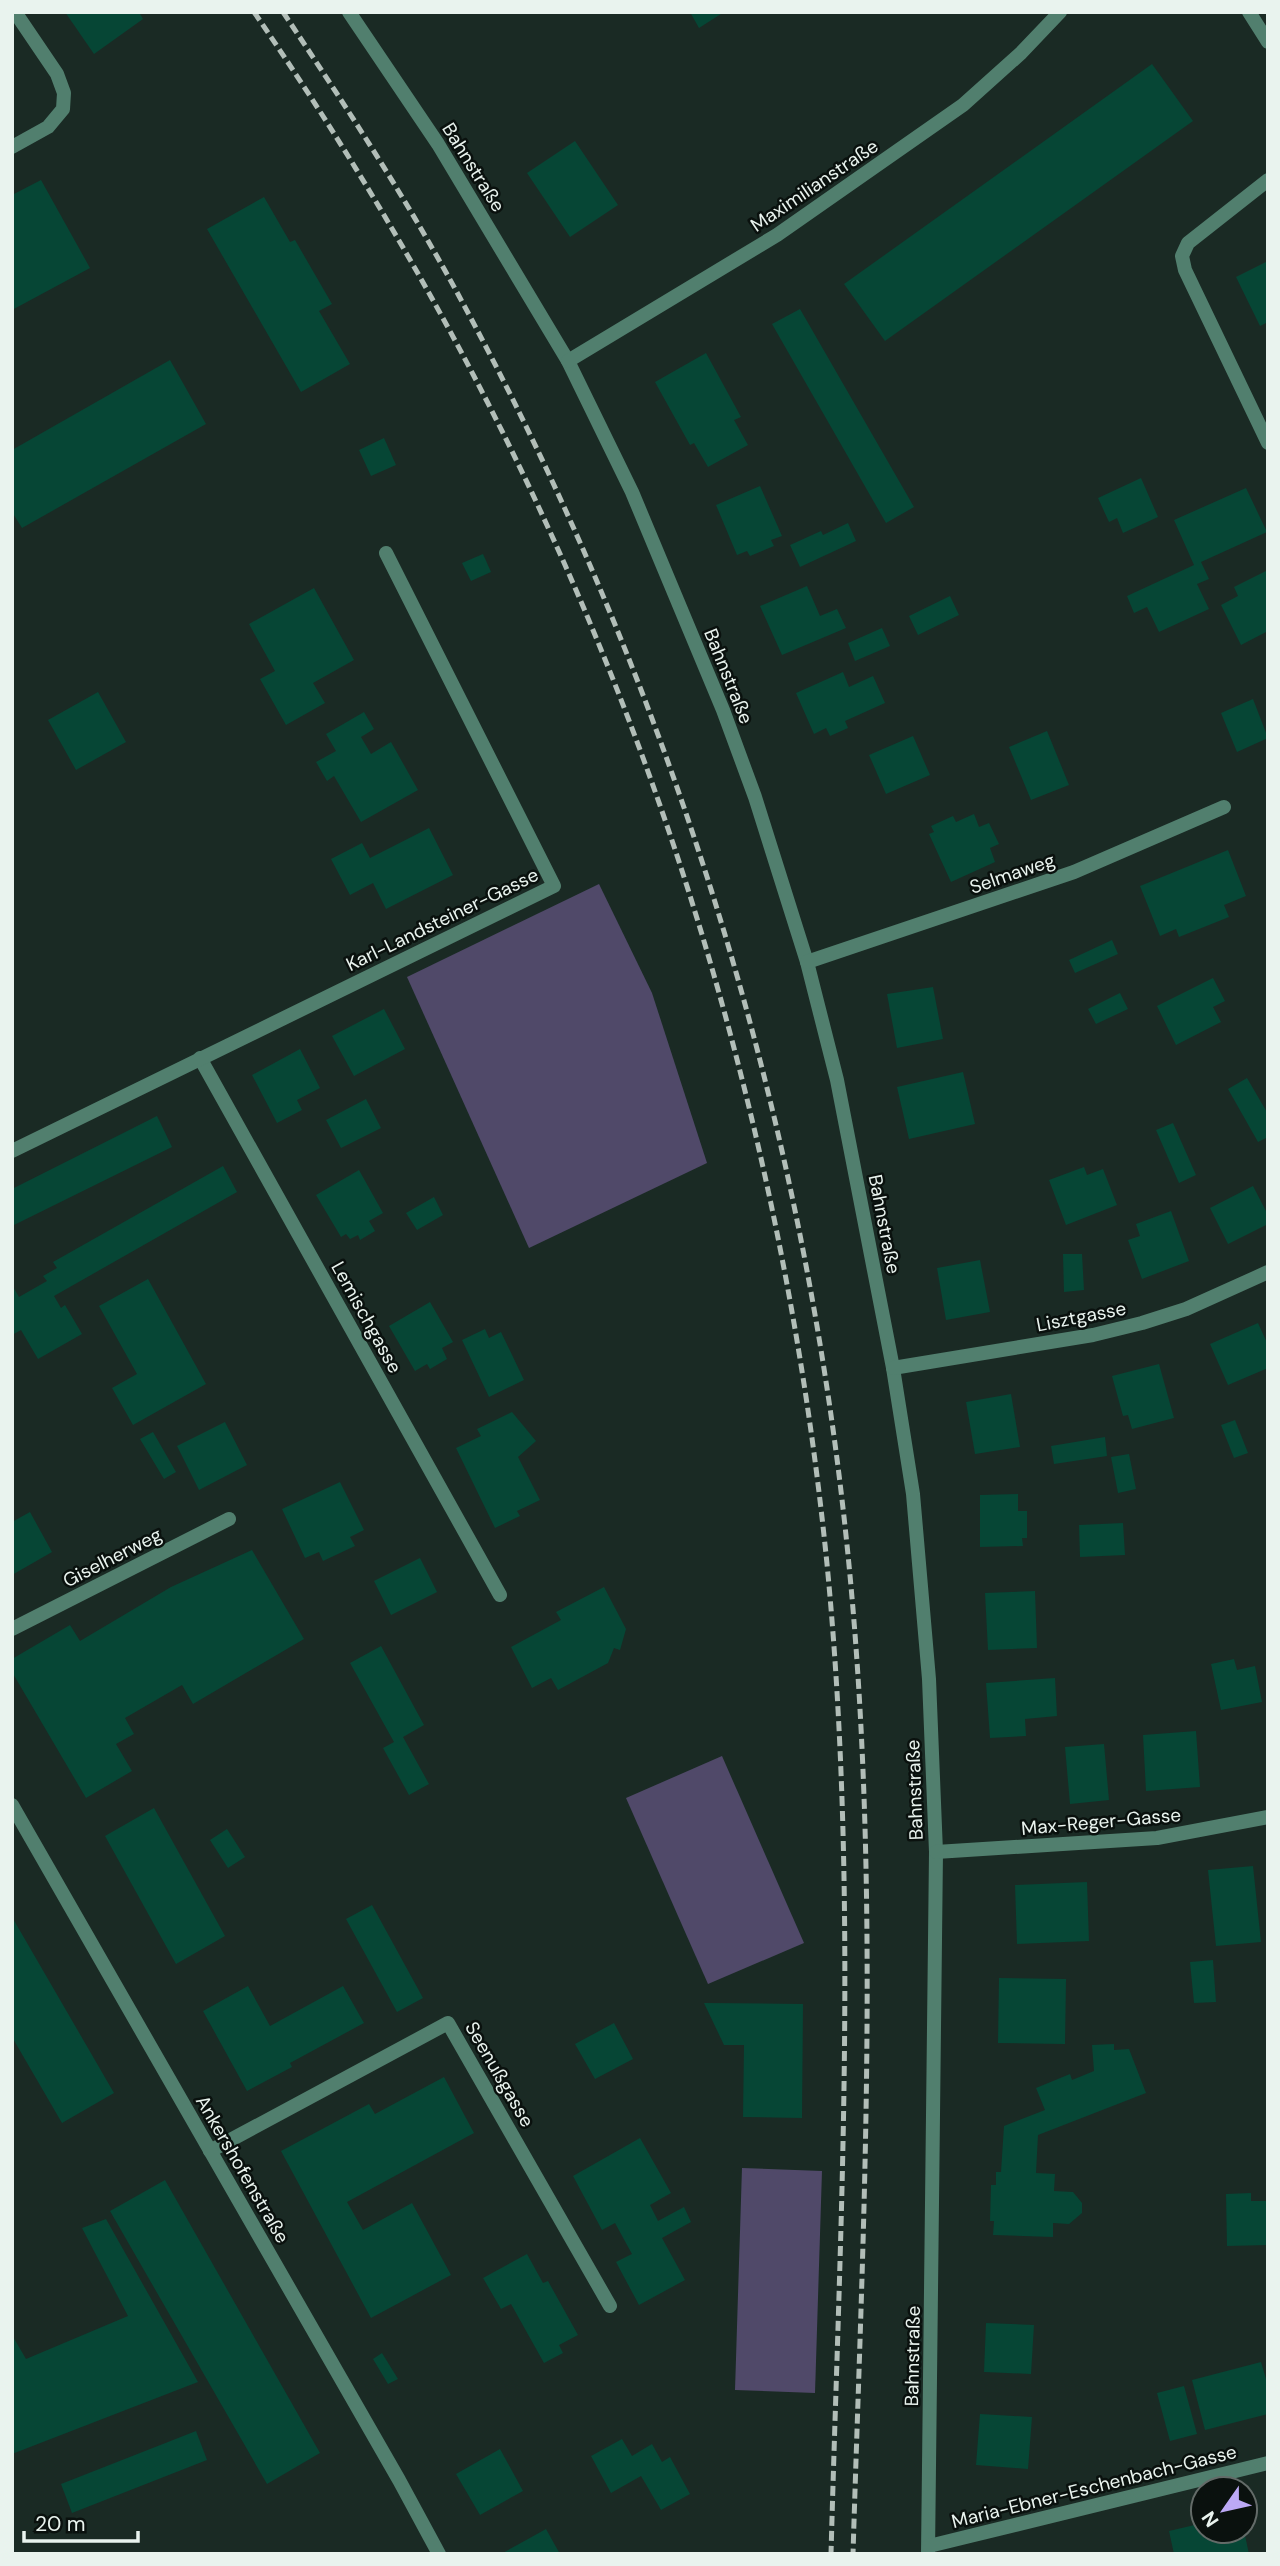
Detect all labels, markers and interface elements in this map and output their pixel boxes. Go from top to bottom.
street label: Bahnstraße [436,118,511,217]
street label: Maximilianstraße [746,133,883,237]
street label: Bahnstraße [698,625,759,728]
street label: Selmaweg [966,847,1058,900]
street label: Karl-Landsteiner-Gasse [342,862,543,977]
street label: Bahnstraße [863,1172,906,1276]
street label: Lemischgasse [326,1257,408,1378]
street label: Lisztgasse [1034,1296,1128,1337]
street label: Giselherweg [59,1522,166,1593]
street label: Bahnstraße [900,1739,929,1841]
street label: Max-Reger-Gasse [1020,1802,1182,1841]
street label: Seenußgasse [459,2017,540,2131]
street label: Ankershofenstraße [190,2091,295,2248]
street label: Bahnstraße [899,2305,926,2407]
street label: Maria-Ebner-Eschenbach-Gasse [949,2439,1239,2534]
north arrow [1189,2475,1259,2545]
scale bar [24,2500,138,2544]
text: N [1196,2506,1225,2532]
text: 20 m [35,2510,86,2538]

